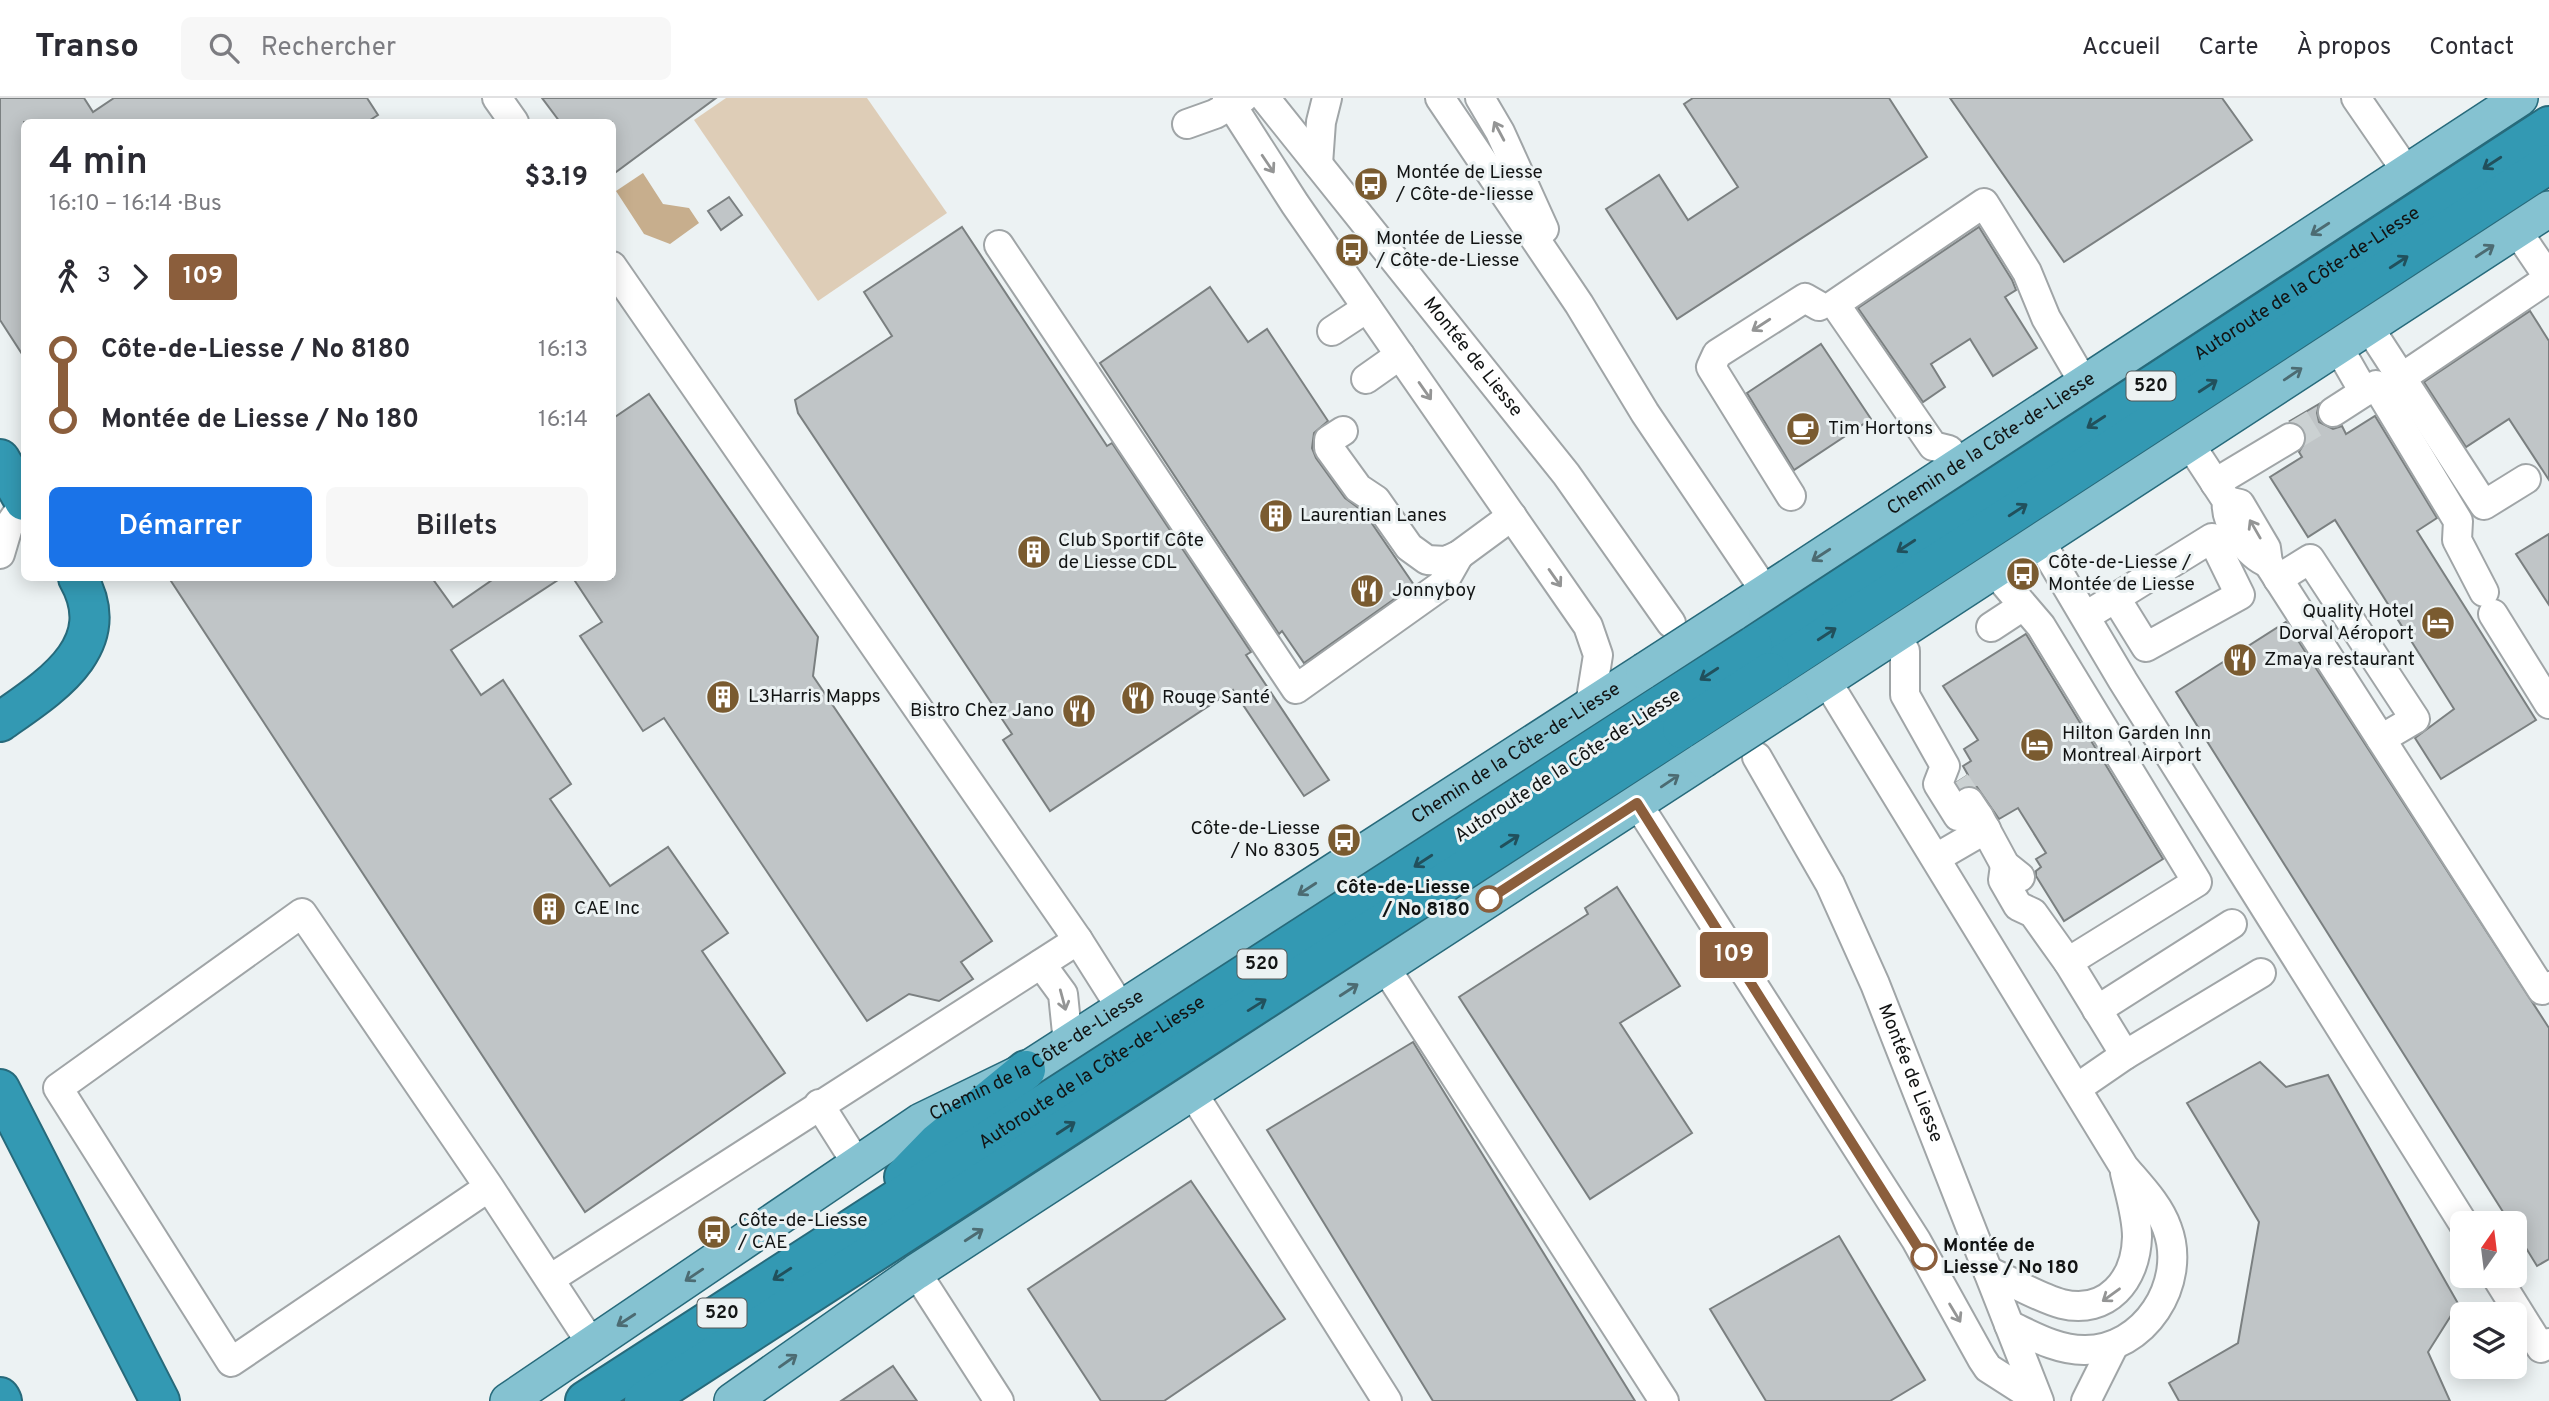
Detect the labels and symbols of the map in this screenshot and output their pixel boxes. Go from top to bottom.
one-way arrow [1491,122,1505,142]
one-way arrow [1260,154,1275,173]
one-way arrow [2482,156,2502,170]
place label: Montée de Liesse / Côte-de-liesse [1395,161,1543,207]
bus stop icon: Montée de Liesse / Côte-de-liesse [1352,165,1390,203]
street label: Autoroute de la Côte-de-Liesse [2190,201,2425,367]
one-way arrow [2310,223,2330,237]
place label: Montée de Liesse / Côte-de-Liesse [1375,227,1523,273]
bus stop icon: Montée de Liesse / Côte-de-Liesse [1333,231,1371,269]
one-way arrow [2475,244,2494,259]
one-way arrow [2389,254,2408,269]
street label: Montée de Liesse [1417,292,1528,422]
one-way arrow [1752,319,1772,333]
one-way arrow [2283,366,2303,380]
street label: Chemin de la Côte-de-Liesse [1883,367,2100,521]
road number: 520 [2126,372,2176,400]
one-way arrow [2198,379,2218,393]
one-way arrow [1418,381,1432,400]
cafe icon: Tim Hortons [1784,410,1822,448]
one-way arrow [2087,415,2107,429]
place label: Tim Hortons [1828,417,1933,441]
building icon: Laurentian Lanes [1257,497,1295,535]
one-way arrow [2008,503,2027,517]
place label: Laurentian Lanes [1300,504,1447,528]
one-way arrow [2248,519,2262,539]
place label: Club Sportif Côte de Liesse CDL [1058,529,1204,575]
building icon: Club Sportif Côte de Liesse CDL [1015,533,1053,571]
one-way arrow [1897,539,1916,553]
one-way arrow [1812,548,1832,562]
place label: Côte-de-Liesse / Montée de Liesse [2048,551,2195,597]
bus stop icon: Côte-de-Liesse / Montée de Liesse [2004,555,2042,593]
one-way arrow [1548,568,1562,587]
restaurant icon: Jonnyboy [1348,572,1386,610]
place label: Jonnyboy [1392,579,1476,603]
place label: Quality Hotel Dorval Aéroport [2278,600,2414,646]
hotel icon: Quality Hotel Dorval Aéroport [2419,604,2457,642]
one-way arrow [1817,627,1837,641]
restaurant icon: Zmaya restaurant [2221,641,2259,679]
place label: Zmaya restaurant [2264,648,2415,672]
one-way arrow [1699,668,1719,682]
street label: Chemin de la Côte-de-Liesse [1407,677,1625,830]
building icon: L3Harris Mapps [704,678,742,716]
restaurant icon: Rouge Santé [1119,679,1157,717]
street label: Autoroute de la Côte-de-Liesse [1450,684,1686,848]
place label: L3Harris Mapps [748,685,881,709]
place label: Rouge Santé [1162,686,1270,710]
restaurant icon: Bistro Chez Jano [1060,692,1098,730]
place label: Bistro Chez Jano [910,699,1054,723]
place label: Hilton Garden Inn Montreal Airport [2062,722,2211,768]
hotel icon: Hilton Garden Inn Montreal Airport [2018,726,2056,764]
one-way arrow [1660,774,1679,788]
place label: Côte-de-Liesse / No 8305 [1191,817,1320,863]
bus stop icon: Côte-de-Liesse / No 8305 [1325,821,1363,859]
one-way arrow [1500,834,1519,849]
one-way arrow [1413,854,1433,868]
place label: Côte-de-Liesse / No 8180 [1336,876,1470,922]
one-way arrow [1298,881,1317,896]
marker: Côte-de-Liesse / No 8180 [1476,886,1502,912]
building icon: CAE Inc [530,890,568,928]
place label: CAE Inc [574,897,640,921]
line badge: 109 [1694,932,1774,978]
road number: 520 [1238,950,1286,978]
one-way arrow [1339,983,1358,997]
street label: Chemin de la Côte-de-Liesse [926,985,1149,1127]
one-way arrow [1058,989,1071,1011]
street label: Autoroute de la Côte-de-Liesse [974,991,1210,1155]
one-way arrow [1247,998,1267,1012]
street label: Montée de Liesse [1872,1000,1948,1146]
one-way arrow [1056,1121,1075,1135]
place label: Côte-de-Liesse / CAE [737,1209,867,1255]
north arrow [2450,1211,2527,1288]
bus stop icon: Côte-de-Liesse / CAE [695,1213,733,1251]
one-way arrow [963,1227,983,1241]
place label: Montée de Liesse / No 180 [1943,1234,2079,1280]
marker: Montée de Liesse / No 180 [1911,1244,1937,1270]
one-way arrow [685,1267,704,1282]
one-way arrow [772,1268,792,1282]
one-way arrow [2102,1288,2121,1302]
road number: 520 [698,1298,746,1328]
one-way arrow [1948,1303,1962,1323]
one-way arrow [617,1312,636,1327]
one-way arrow [778,1354,797,1369]

